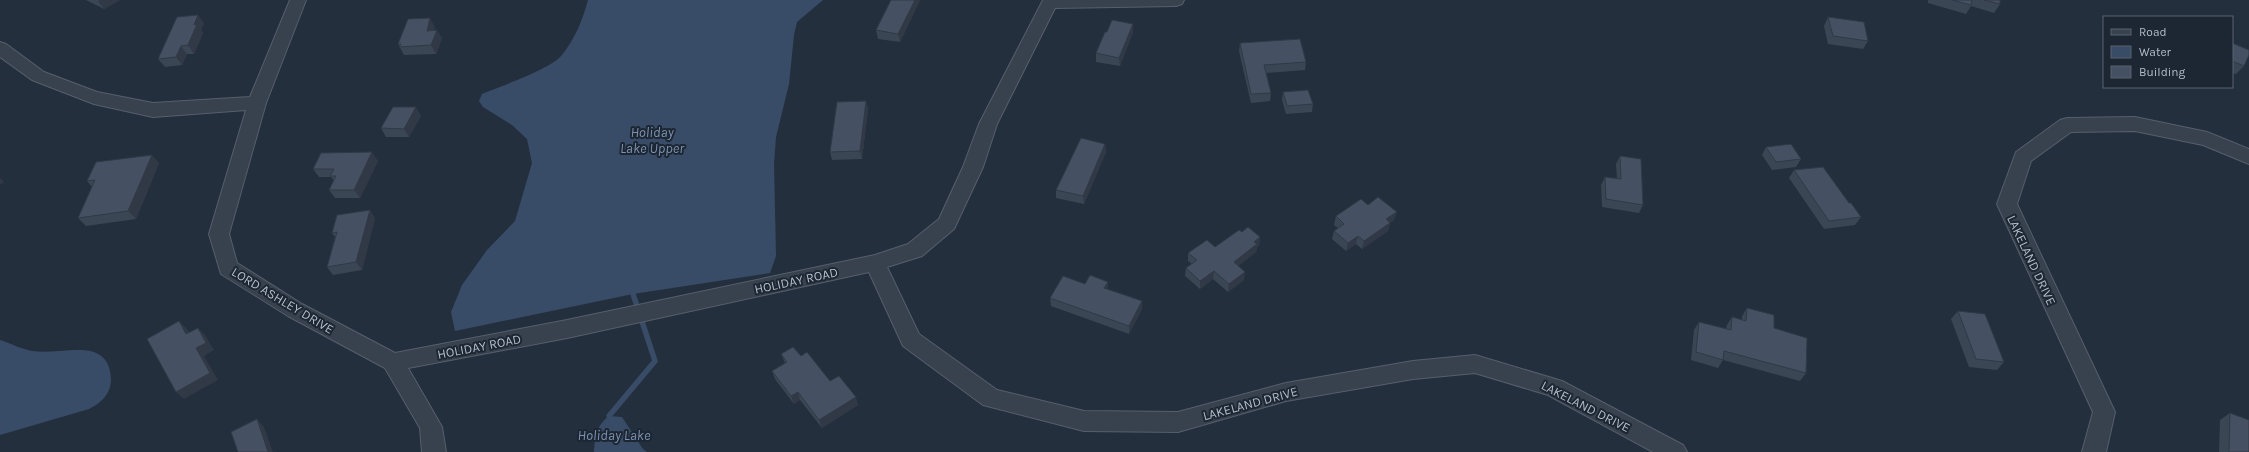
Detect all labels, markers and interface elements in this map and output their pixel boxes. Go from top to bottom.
legend [2103,16,2233,88]
text: Road [2139,25,2167,39]
text: Water [2139,45,2172,59]
text: Building [2139,65,2186,79]
water label: Holiday Lake Upper [620,124,685,157]
street label: LAKELAND DRIVE [2004,213,2059,308]
street label: LORD ASHLEY DRIVE [229,264,337,337]
street label: HOLIDAY ROAD [753,264,839,297]
street label: HOLIDAY ROAD [436,331,522,362]
street label: LAKELAND DRIVE [1539,378,1633,435]
street label: LAKELAND DRIVE [1201,384,1299,423]
water label: Holiday Lake [578,427,651,444]

